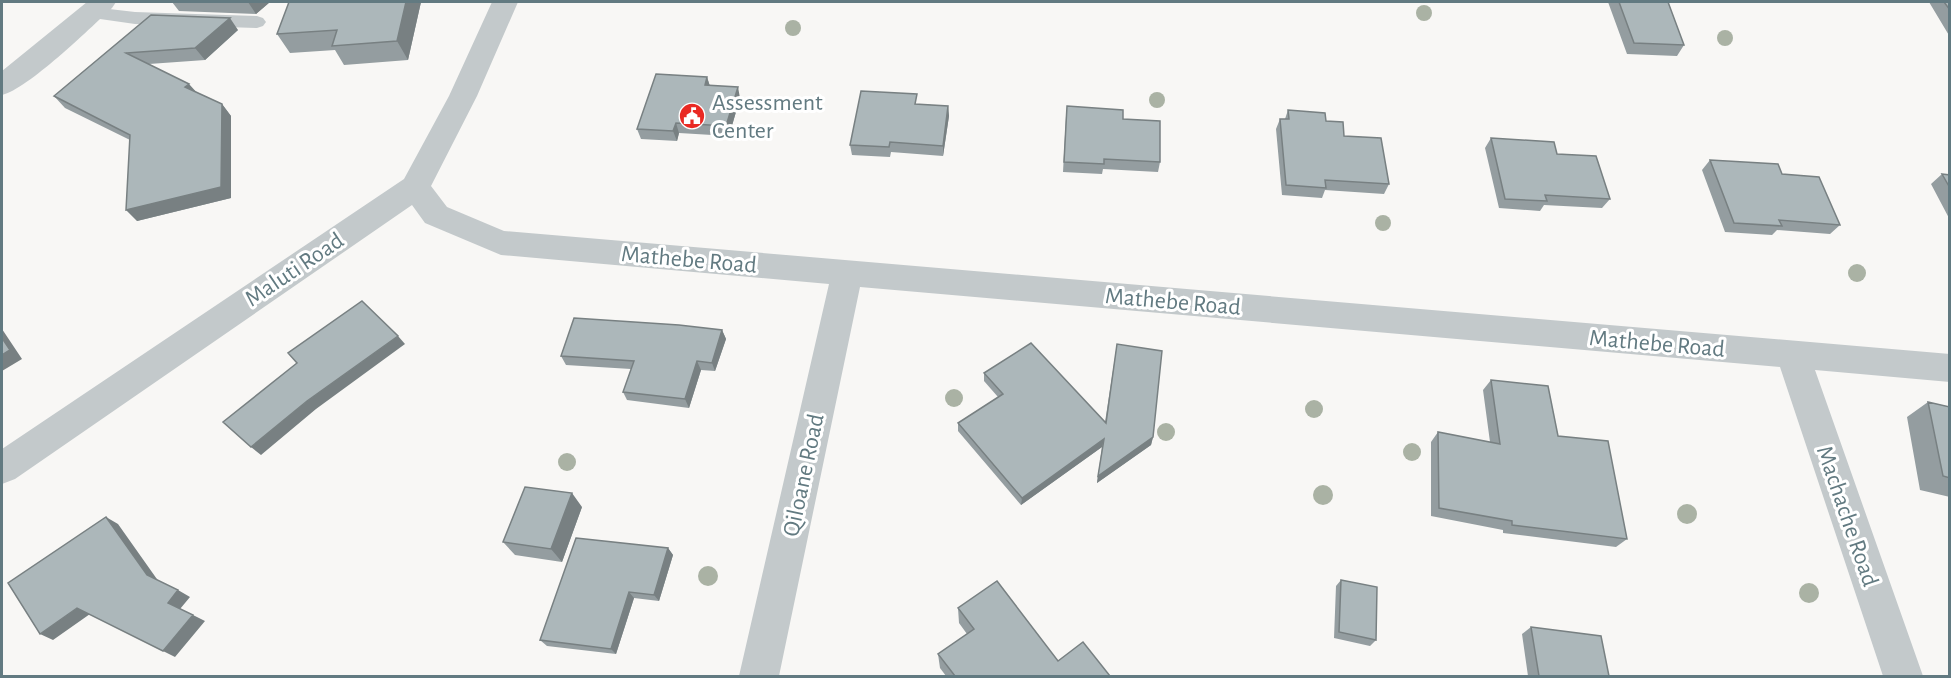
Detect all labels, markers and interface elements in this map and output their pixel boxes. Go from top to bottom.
place label: Assessment Center [712,91,823,143]
public building icon: Assessment Center [677,101,707,131]
street label: Maluti Road [241,228,348,311]
street label: Mathebe Road [620,242,758,278]
street label: Mathebe Road [1104,284,1242,320]
street label: Mathebe Road [1588,326,1726,362]
street label: Qiloane Road [779,412,829,539]
street label: Machache Road [1812,443,1882,590]

